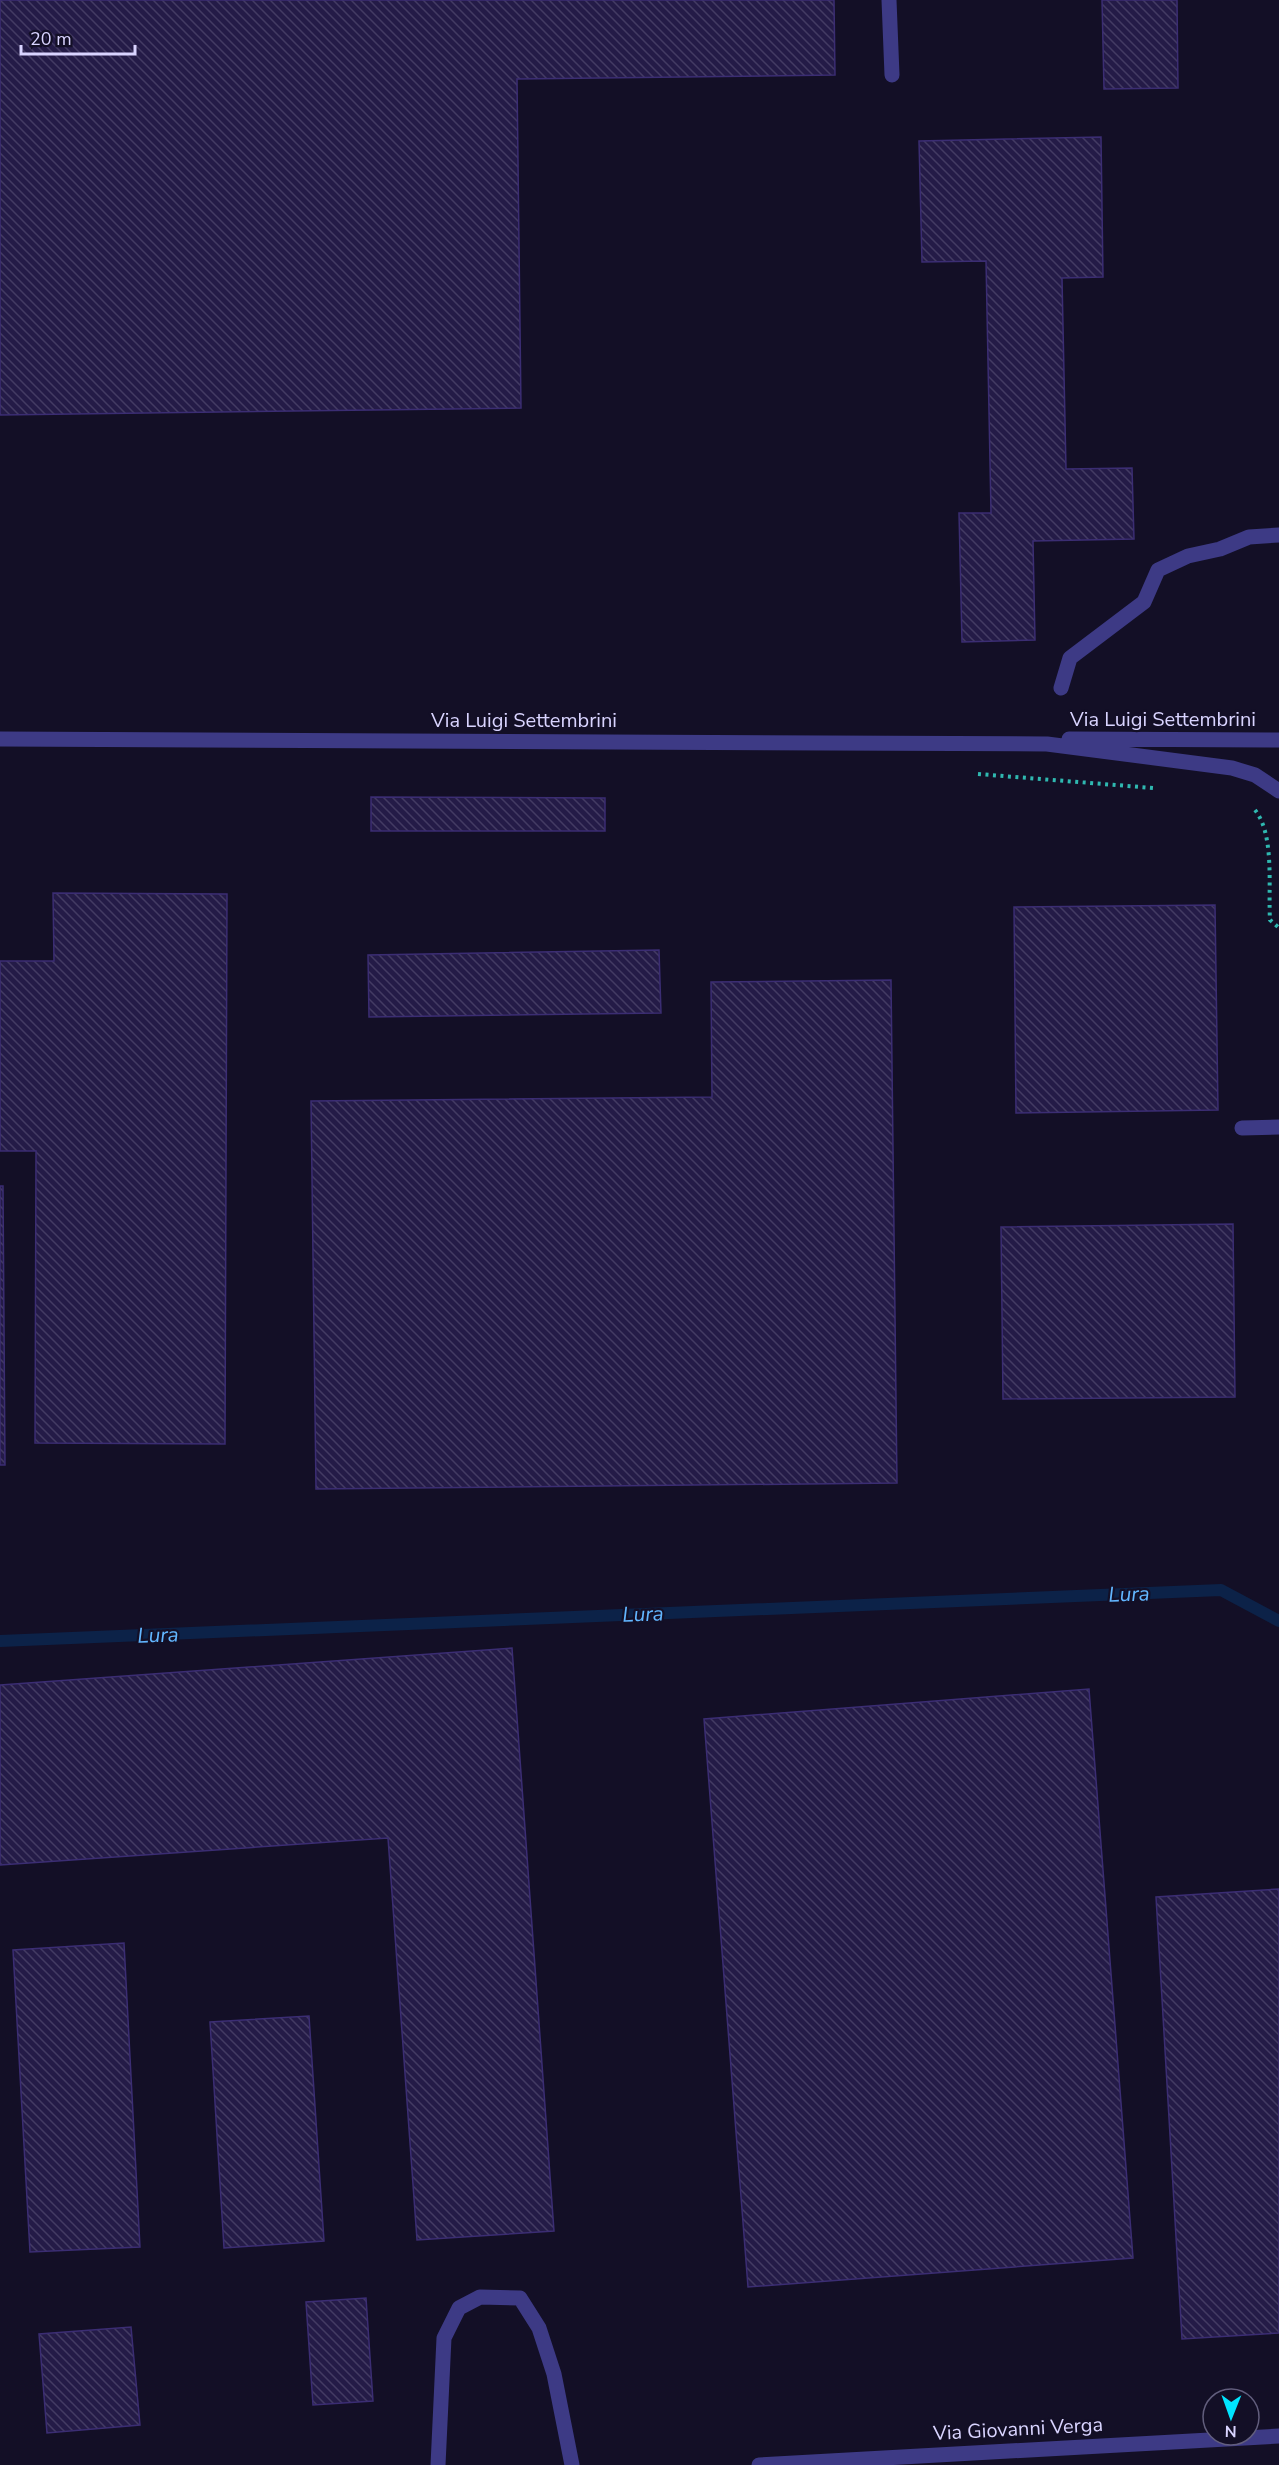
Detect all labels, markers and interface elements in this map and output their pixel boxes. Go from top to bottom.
scale bar [21,18,135,56]
text: 20 m [30,27,72,51]
street label: Via Luigi Settembrini [1069,706,1256,733]
street label: Via Luigi Settembrini [430,707,617,734]
water label: Lura [1108,1579,1150,1609]
water label: Lura [622,1599,664,1629]
water label: Lura [137,1620,179,1650]
north arrow [1201,2387,1261,2447]
street label: Via Giovanni Verga [931,2411,1104,2447]
text: N [1225,2420,1237,2442]

